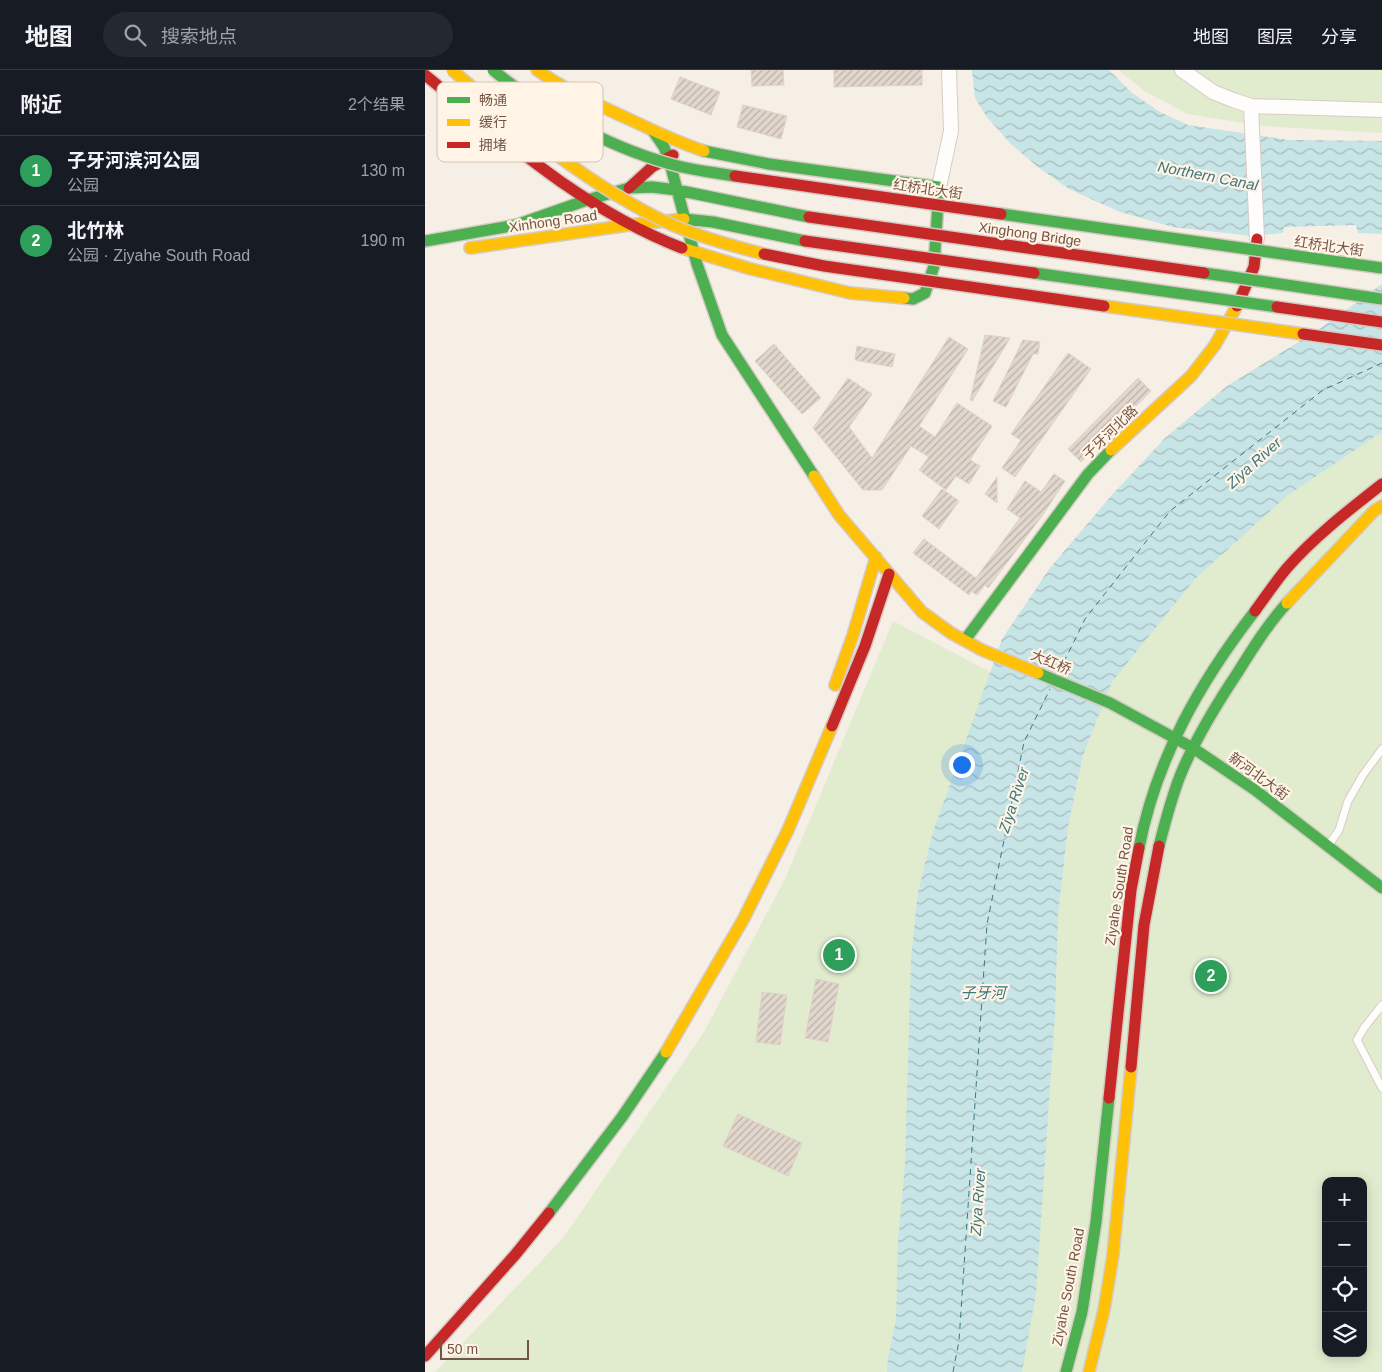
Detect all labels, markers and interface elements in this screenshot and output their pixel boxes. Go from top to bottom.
search box [103,12,453,57]
icon: search [121,21,149,49]
text: 地图 [25,23,73,50]
text: 搜索地点 [161,26,237,47]
text: 地图 [1193,27,1229,47]
text: 图层 [1257,27,1293,47]
text: 分享 [1321,27,1357,47]
legend [437,82,603,162]
text: 畅通 [479,92,507,108]
text: 附近 [20,93,62,116]
text: 2个结果 [348,96,405,113]
text: 缓行 [479,114,507,130]
text: 拥堵 [479,137,507,153]
text: 子牙河滨河公园 [67,150,200,171]
water label: Northern Canal [1157,157,1260,194]
text: 1 [32,162,40,179]
text: 130 m [361,162,405,179]
street label: 红桥北大街 [892,176,964,202]
text: 公园 [67,177,99,194]
street label: Xinhong Road [508,207,598,235]
street label: Xinghong Bridge [978,219,1083,249]
text: 北竹林 [67,220,124,241]
text: 2 [32,232,40,249]
text: 190 m [361,232,405,249]
street label: 红桥北大街 [1293,233,1365,259]
text: 公园 · Ziyahe South Road [67,247,250,264]
street label: 子牙河北路 [1079,402,1141,462]
water label: Ziya River [1222,433,1285,492]
street label: 大红桥 [1029,646,1073,678]
street label: 新河北大街 [1226,749,1292,803]
your location [949,752,975,778]
water label: Ziya River [995,764,1032,836]
street label: Ziyahe South Road [1102,826,1136,946]
pin: 1 [823,936,855,974]
pin: 2 [1195,957,1227,995]
water label: 子牙河 [960,984,1008,1001]
water label: Ziya River [967,1167,988,1237]
map controls [1322,1177,1367,1357]
button: + [1322,1177,1367,1222]
button: − [1322,1222,1367,1267]
street label: Ziyahe South Road [1049,1227,1087,1347]
button: locate [1322,1267,1367,1312]
button: layers [1322,1312,1367,1357]
scale bar [440,1337,529,1360]
text: 50 m [447,1341,478,1357]

